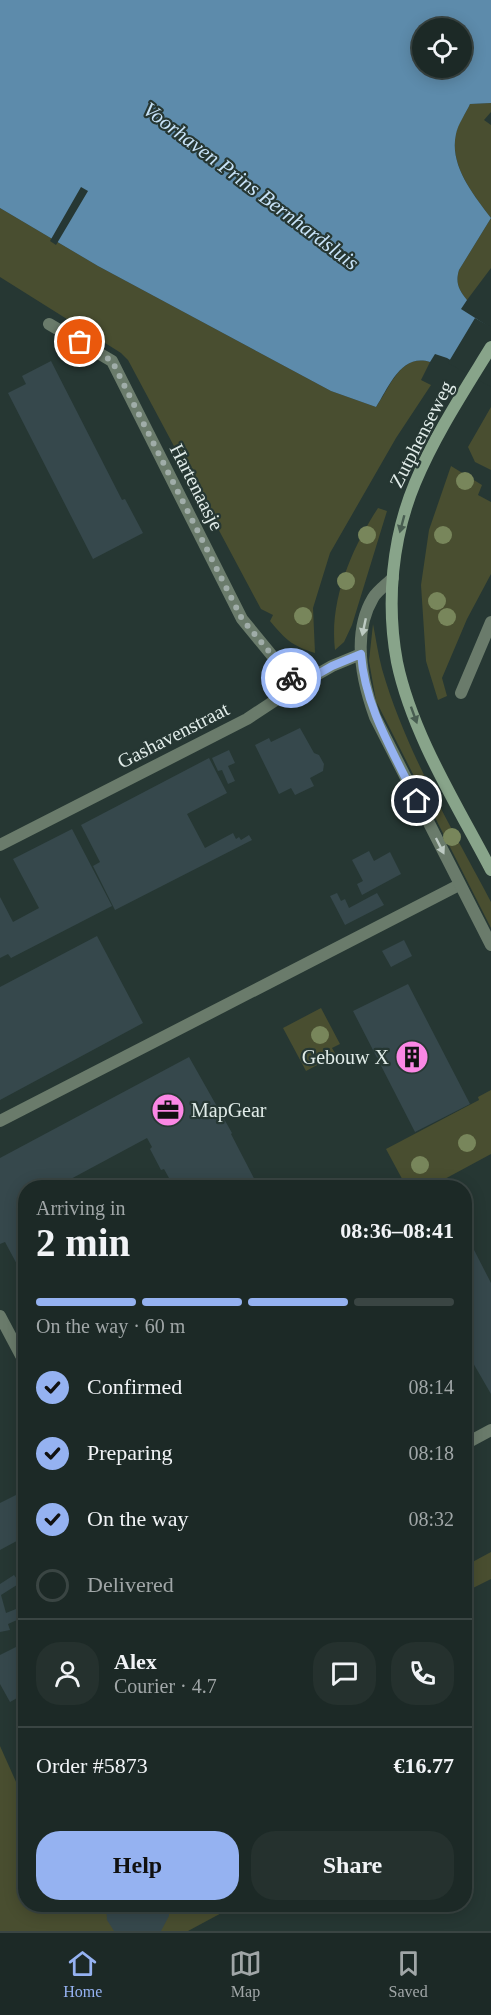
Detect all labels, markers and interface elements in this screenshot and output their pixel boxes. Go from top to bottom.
map controls [412,18,472,78]
button: locate [412,18,472,78]
water label: Voorhaven Prins Bernhardsluis [138,97,364,275]
pin [54,316,105,367]
icon: bag [63,325,96,358]
street label: Zutphenseweg [385,377,458,491]
street label: Hartenaasje [165,440,228,535]
one-way arrow [396,515,406,533]
one-way arrow [359,618,368,637]
courier [261,648,321,708]
icon: bike [275,662,308,695]
street label: Gashavenstraat [114,697,233,773]
one-way arrow [410,706,419,724]
pin [391,775,442,826]
icon: home [400,784,433,817]
one-way arrow [435,838,445,855]
building icon: Gebouw X [394,1039,430,1075]
place label: Gebouw X [302,1046,390,1068]
office icon: MapGear [150,1092,186,1128]
place label: MapGear [191,1099,267,1122]
text: Arriving in [36,1197,125,1219]
text: 08:36–08:41 [340,1218,454,1243]
text: 2 min [36,1221,130,1264]
text: On the way · 60 m [36,1315,185,1337]
icon: check [36,1371,69,1404]
text: Confirmed [87,1374,182,1399]
text: 08:14 [408,1376,454,1398]
icon: check [36,1437,69,1470]
text: Preparing [87,1440,173,1465]
text: 08:18 [408,1442,454,1464]
icon: check [36,1503,69,1536]
text: On the way [87,1506,188,1531]
text: 08:32 [408,1508,454,1530]
text: Delivered [87,1572,174,1597]
button: person [36,1642,99,1705]
button: chat [313,1642,376,1705]
button: phone [391,1642,454,1705]
text: Alex [114,1649,157,1674]
text: Courier · 4.7 [114,1675,217,1697]
text: Order #5873 [36,1753,148,1778]
text: €16.77 [394,1753,454,1778]
button: Help [36,1831,239,1900]
button: Share [251,1831,454,1900]
tab: Home [63,1947,102,2001]
tab: Map [229,1947,262,2001]
tab: Saved [389,1947,428,2001]

